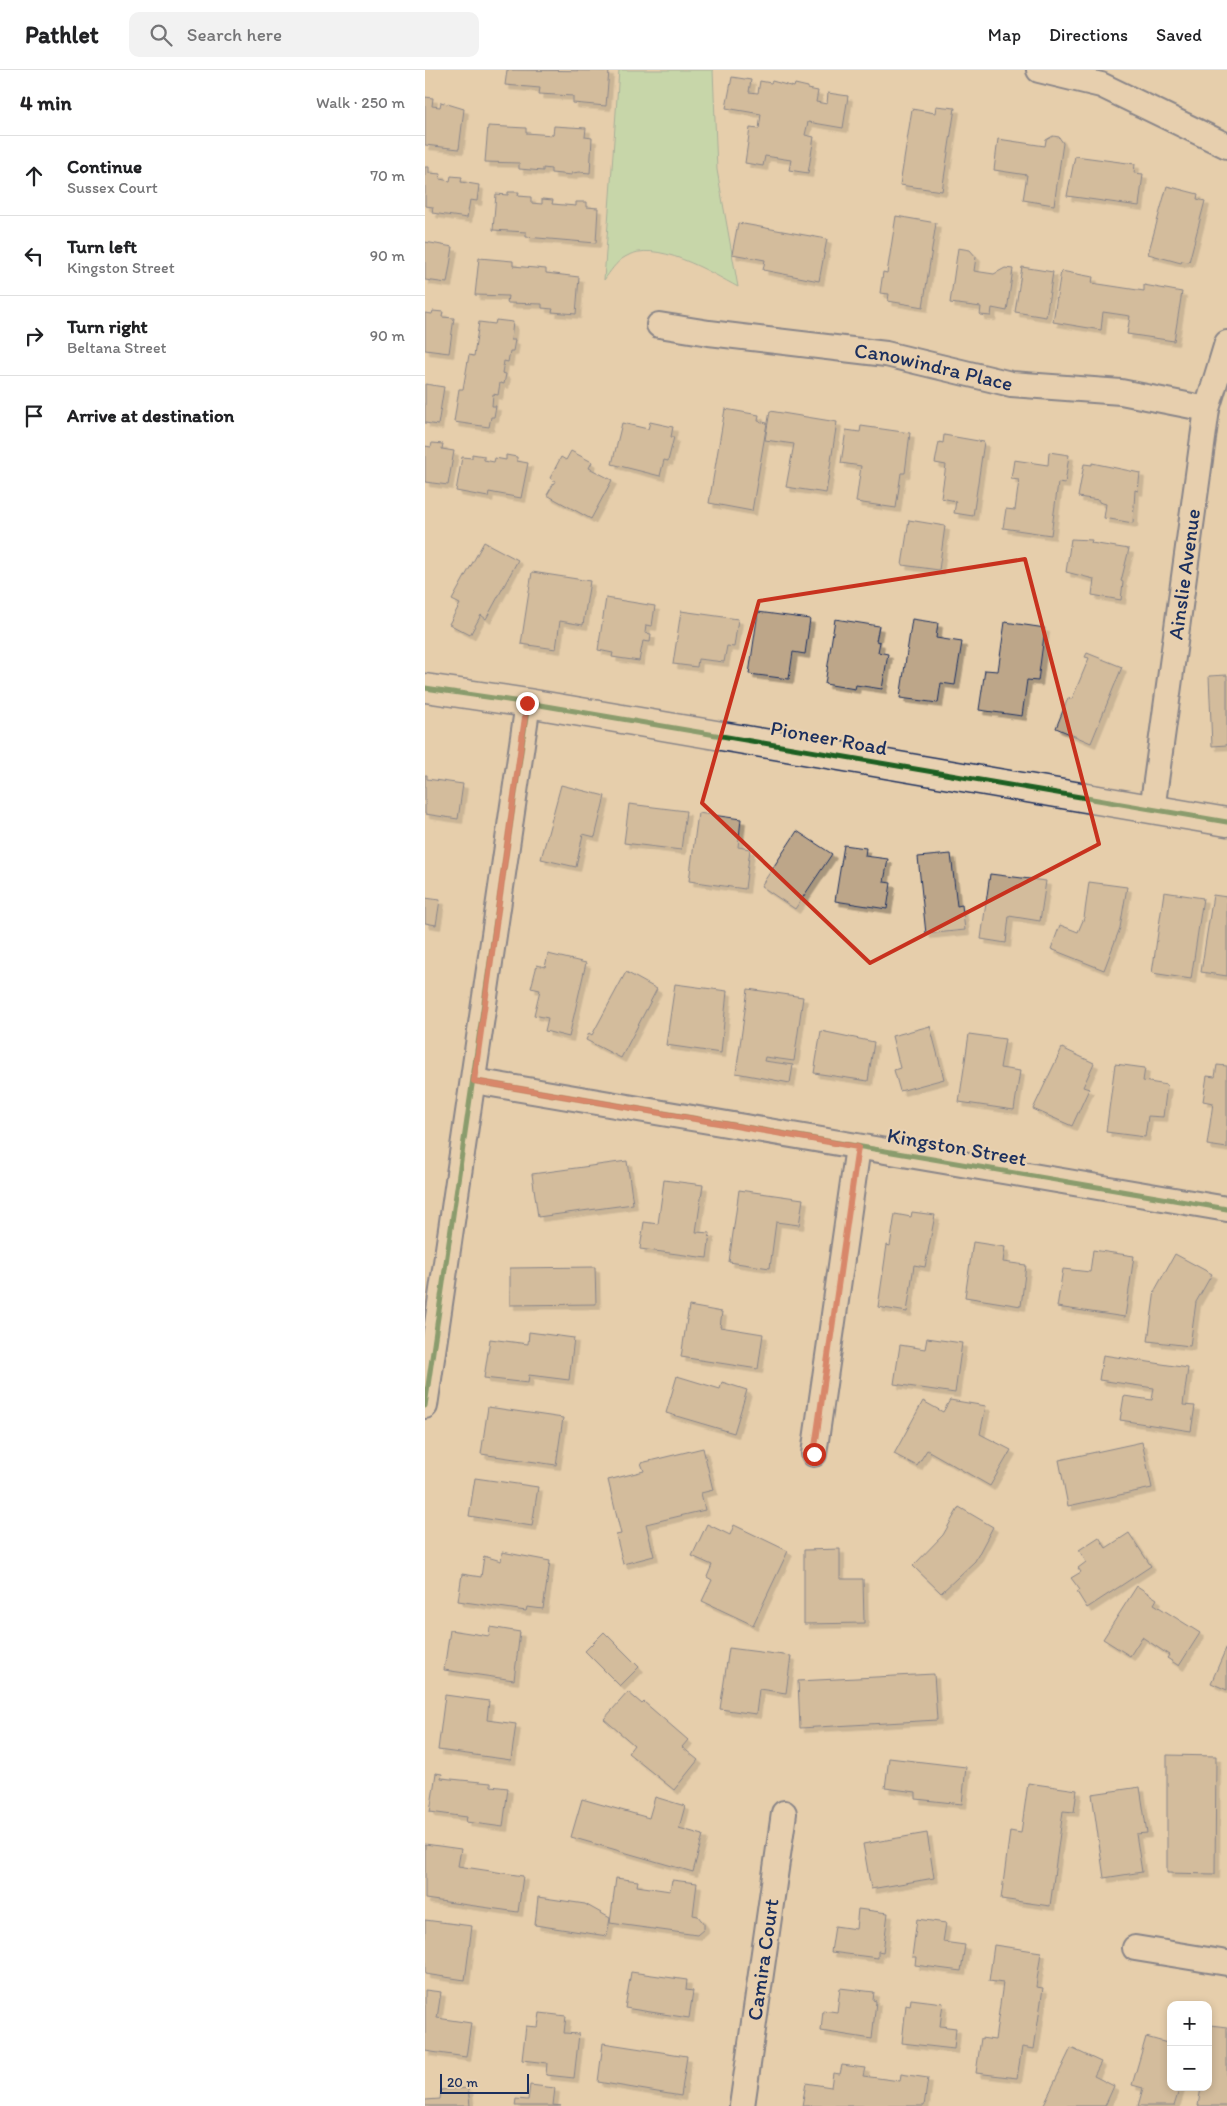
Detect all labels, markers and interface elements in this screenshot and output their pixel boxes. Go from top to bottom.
search box [129,12,479,57]
text: Pathlet [25,20,99,49]
icon: search [147,21,175,49]
text: Search here [187,23,282,46]
text: Map [988,24,1021,46]
text: Directions [1049,24,1128,46]
text: Saved [1156,24,1202,46]
text: 4 min [20,90,72,115]
text: Walk · 250 m [316,93,405,112]
text: Continue [67,155,142,178]
icon: ahead [20,162,48,190]
text: 70 m [370,166,405,185]
text: Sussex Court [67,178,158,197]
text: Turn left [67,235,137,258]
icon: left [20,242,48,270]
text: 90 m [370,246,405,265]
text: Kingston Street [67,258,175,277]
text: Turn right [67,315,148,338]
icon: right [20,322,48,350]
text: 90 m [370,326,405,345]
street label: Canowindra Place [853,337,1016,396]
text: Beltana Street [67,338,167,357]
icon: arrive [20,402,48,430]
text: Arrive at destination [67,404,234,427]
street label: Ainslie Avenue [1162,507,1205,641]
route end [516,692,539,715]
street label: Pioneer Road [769,715,890,760]
street label: Kingston Street [885,1122,1029,1171]
route start [803,1443,826,1466]
street label: Camira Court [741,1897,784,2022]
map controls [1167,2001,1212,2091]
button: + [1167,2001,1212,2046]
button: − [1167,2046,1212,2091]
scale bar [440,2071,529,2094]
text: 20 m [447,2074,478,2091]

